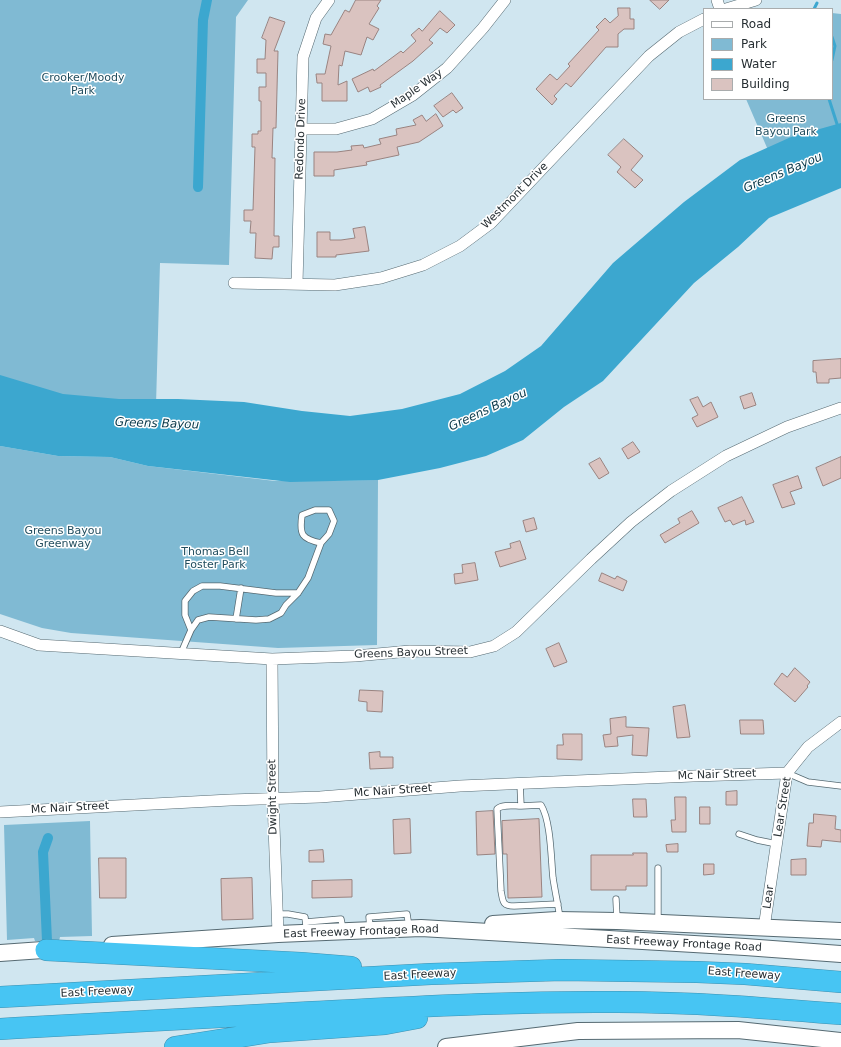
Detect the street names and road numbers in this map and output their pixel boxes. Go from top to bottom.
street label: Maple Way [389,66,445,112]
street label: Redondo Drive [293,98,309,180]
street label: Westmont Drive [479,160,551,232]
street label: Greens Bayou Street [354,644,468,662]
street label: Dwight Street [266,759,280,835]
street label: Mc Nair Street [678,767,756,783]
street label: Lear Street [772,776,794,838]
street label: Mc Nair Street [353,782,433,800]
street label: Mc Nair Street [30,799,110,817]
street label: Lear [761,884,777,910]
street label: East Freeway Frontage Road [283,923,439,941]
street label: East Freeway Frontage Road [606,933,762,955]
street label: East Freeway [707,965,781,983]
street label: East Freeway [383,967,457,983]
street label: East Freeway [60,984,134,1000]

